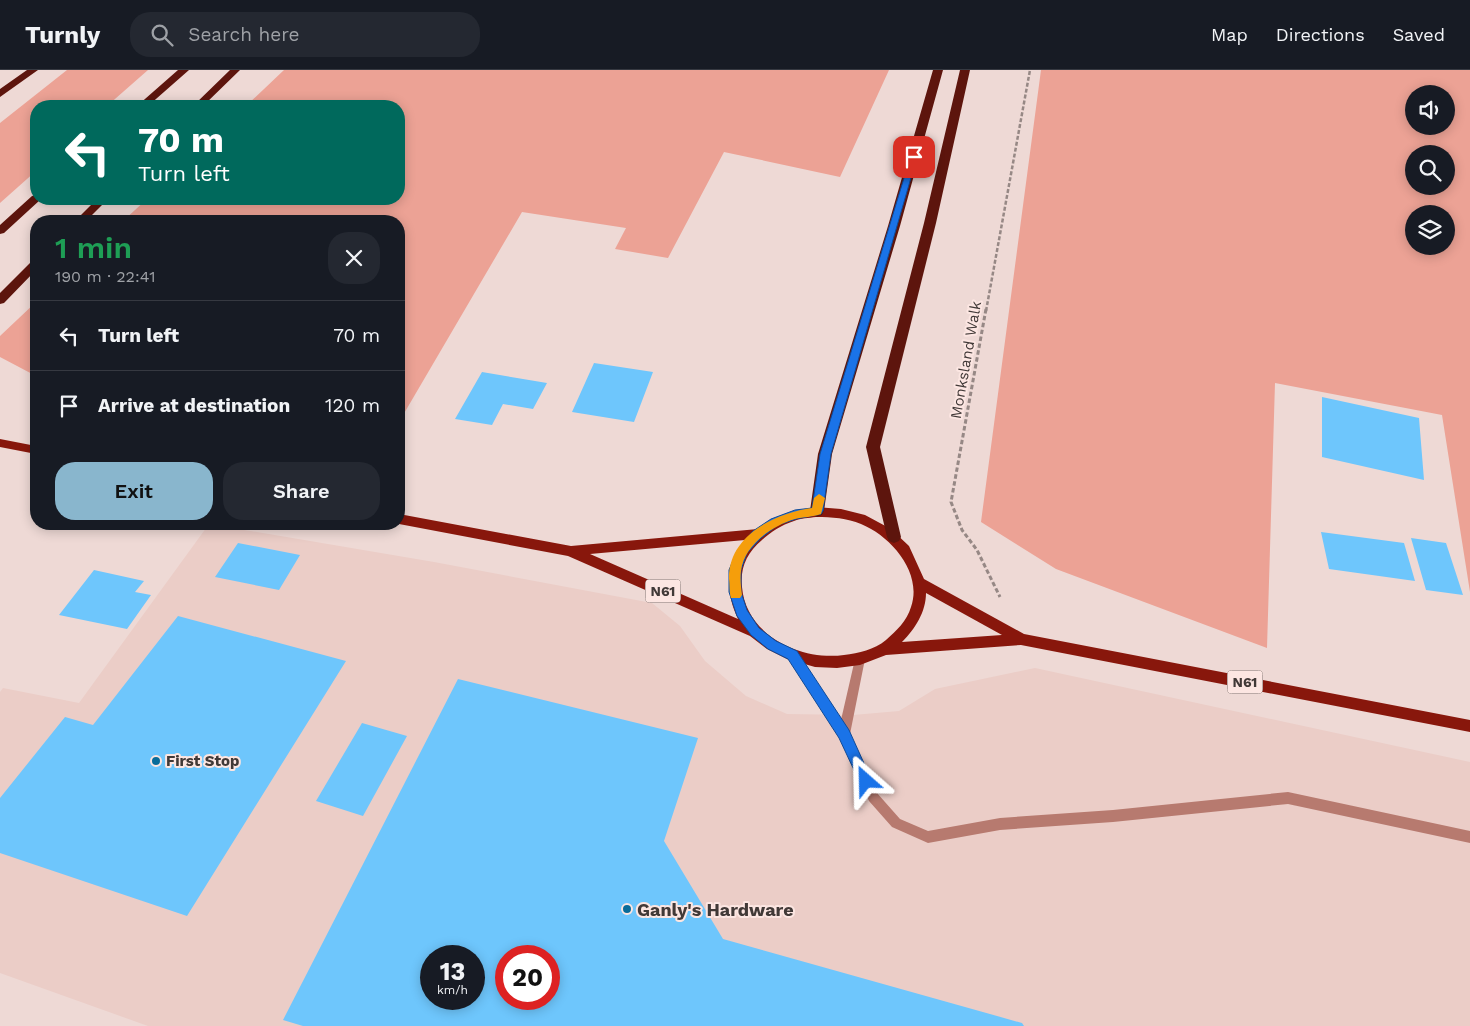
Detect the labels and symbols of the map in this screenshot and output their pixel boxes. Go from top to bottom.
pin [893,136,935,178]
street label: Monksland Walk [947,299,985,420]
road number: N61 [646,580,680,602]
road number: N61 [1228,670,1262,694]
place label: First Stop [166,752,239,770]
position arrow [839,754,891,806]
marker: First Stop [150,755,162,767]
place label: Ganly's Hardware [637,899,794,920]
marker: Ganly's Hardware [621,903,633,915]
speed limit sign: 20 [495,945,560,1010]

